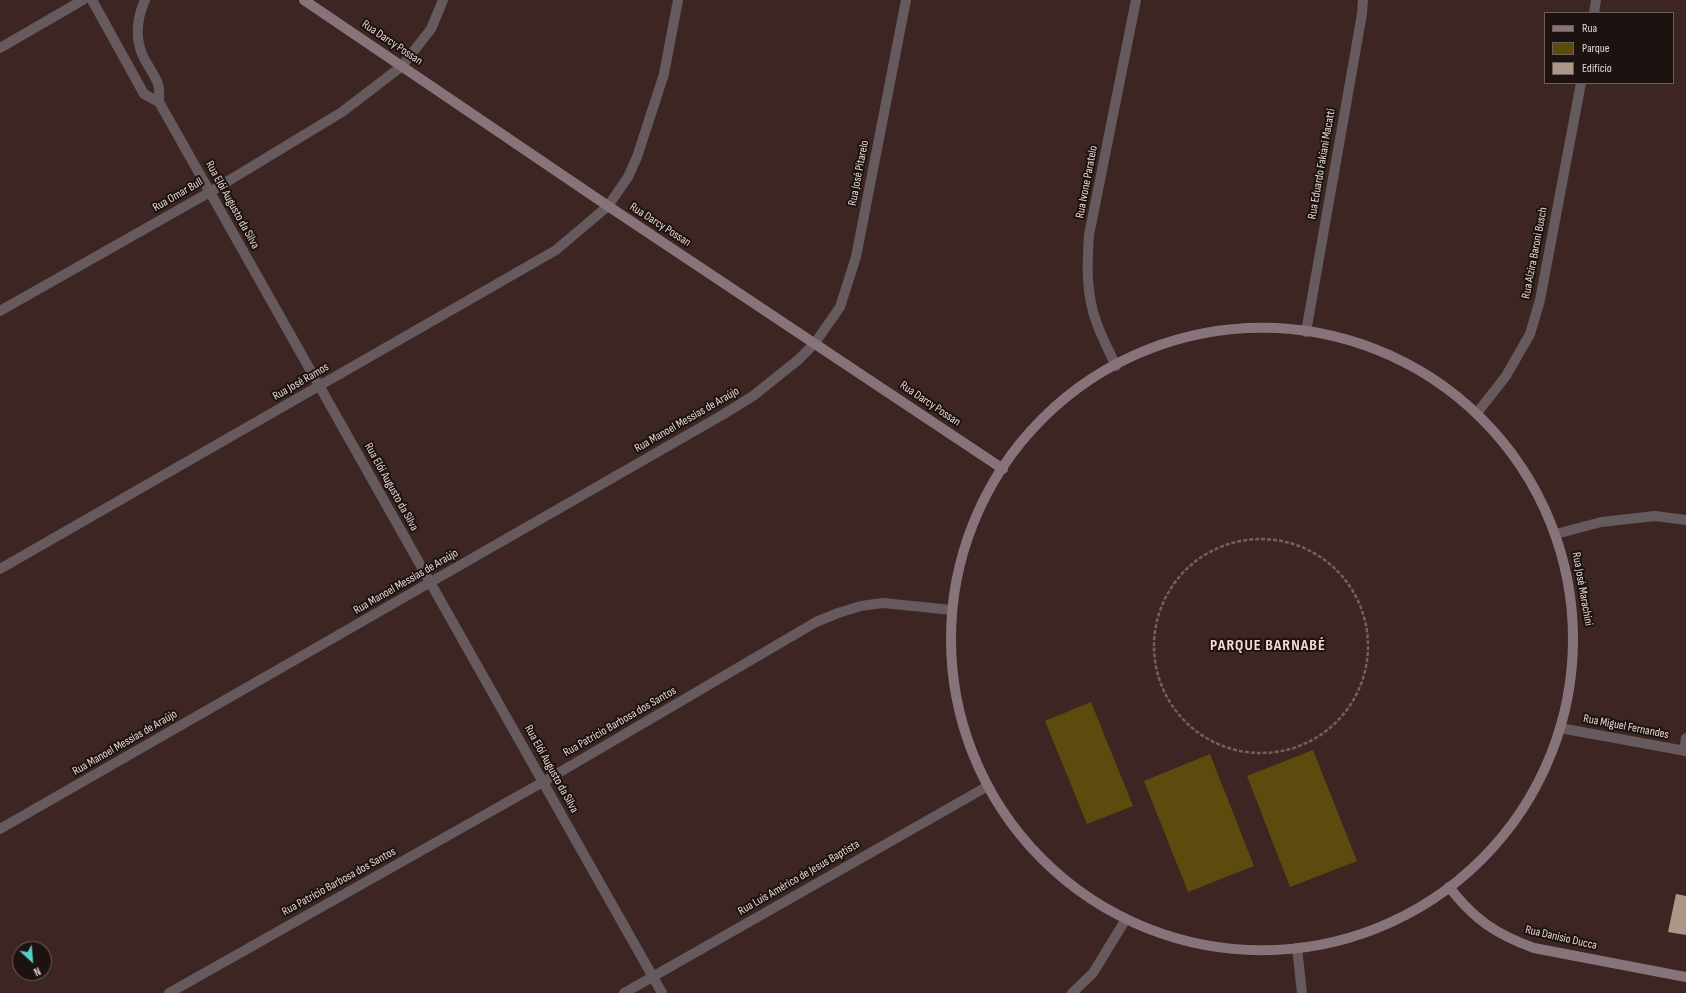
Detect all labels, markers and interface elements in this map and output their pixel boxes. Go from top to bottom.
legend [1544,12,1674,84]
street label: Rua Darcy Possan [359,17,425,69]
text: Rua [1582,21,1597,36]
text: Parque [1582,41,1610,56]
text: Edifício [1582,61,1612,76]
street label: Rua Eduardo Fakiani Macatti [1305,108,1339,220]
street label: Rua José Pitarelo [846,139,872,207]
street label: Rua Ivone Paratelo [1073,144,1101,220]
street label: Rua Elói Augusto da Silva [202,159,262,251]
street label: Rua Omar Bull [150,175,206,215]
street label: Rua Darcy Possan [627,200,693,250]
street label: Rua Alzira Baroni Busch [1519,206,1551,300]
street label: Rua José Ramos [270,360,332,404]
street label: Rua Darcy Possan [897,378,963,430]
street label: Rua Manoel Messias de Araújo [632,384,742,456]
street label: Rua Elói Augusto da Silva [361,441,421,533]
street label: Rua Manoel Messias de Araújo [351,546,461,618]
street label: Rua José Marachini [1568,551,1596,627]
district label: PARQUE BARNABÉ [1210,636,1326,656]
street label: Rua Patrício Barbosa dos Santos [561,684,679,760]
street label: Rua Manoel Messias de Araújo [70,707,180,779]
street label: Rua Miguel Fernandes [1582,712,1670,742]
street label: Rua Elói Augusto da Silva [521,723,581,815]
street label: Rua Luis Américo de Jesus Baptista [736,837,862,919]
street label: Rua Patrício Barbosa dos Santos [279,845,399,919]
street label: Rua Danisio Ducca [1524,923,1598,953]
north arrow [12,941,52,981]
text: N [32,964,43,978]

